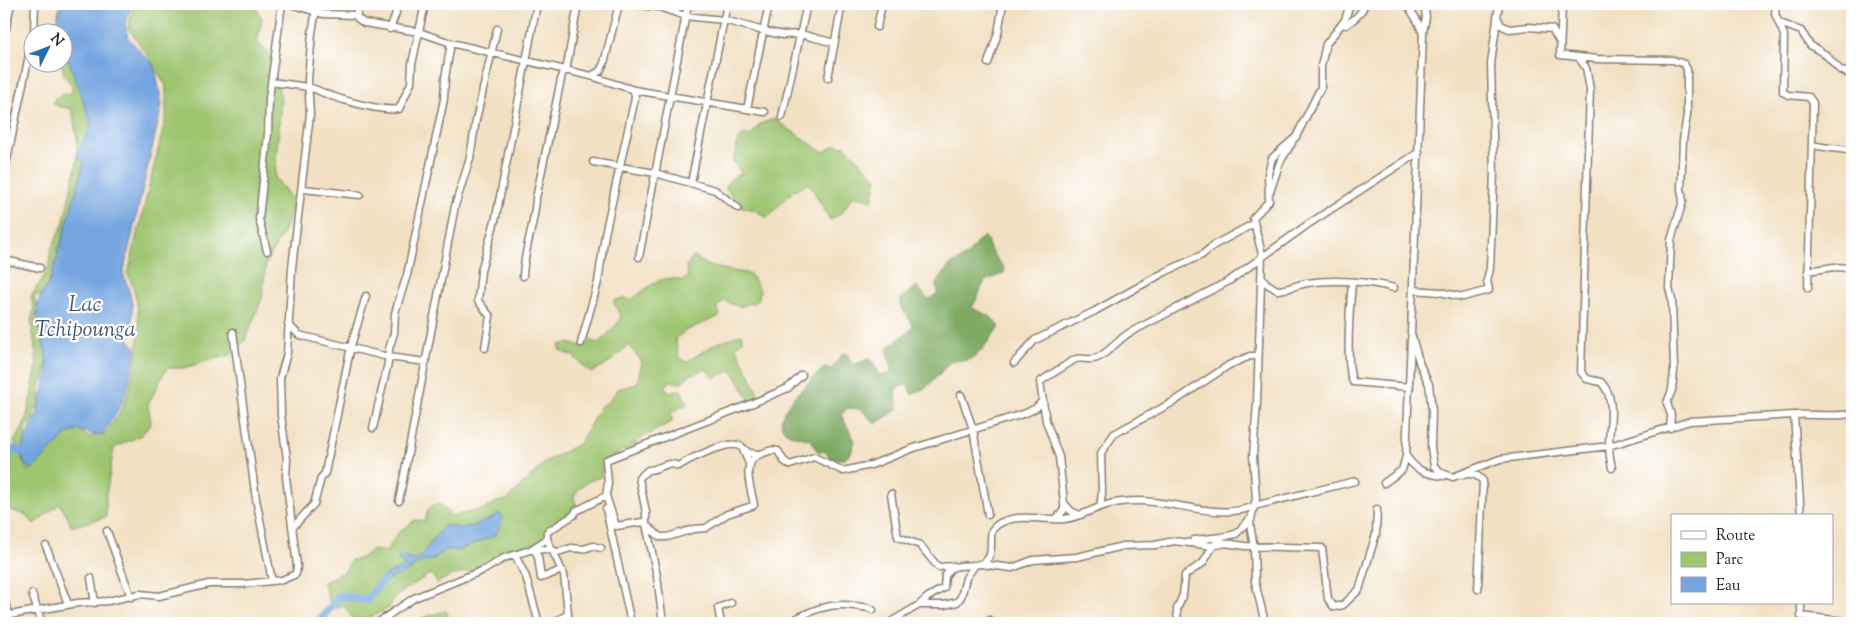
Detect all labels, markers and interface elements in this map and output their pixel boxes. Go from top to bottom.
north arrow [22,22,72,72]
text: N [45,30,67,51]
water label: Lac Tchipounga [34,290,136,347]
legend [1671,514,1834,604]
text: Route [1716,526,1755,547]
text: Parc [1716,550,1744,571]
text: Eau [1716,576,1741,597]

